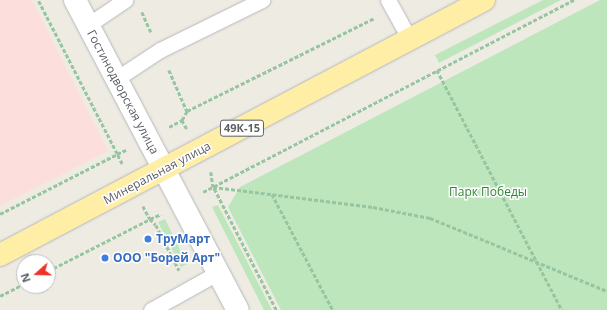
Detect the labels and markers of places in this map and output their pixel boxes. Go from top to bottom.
place label: ТруМарт [156,232,210,246]
marker: ТруМарт [143,234,153,244]
place label: ООО "Борей Арт" [113,251,220,265]
marker: ООО "Борей Арт" [100,253,110,263]

